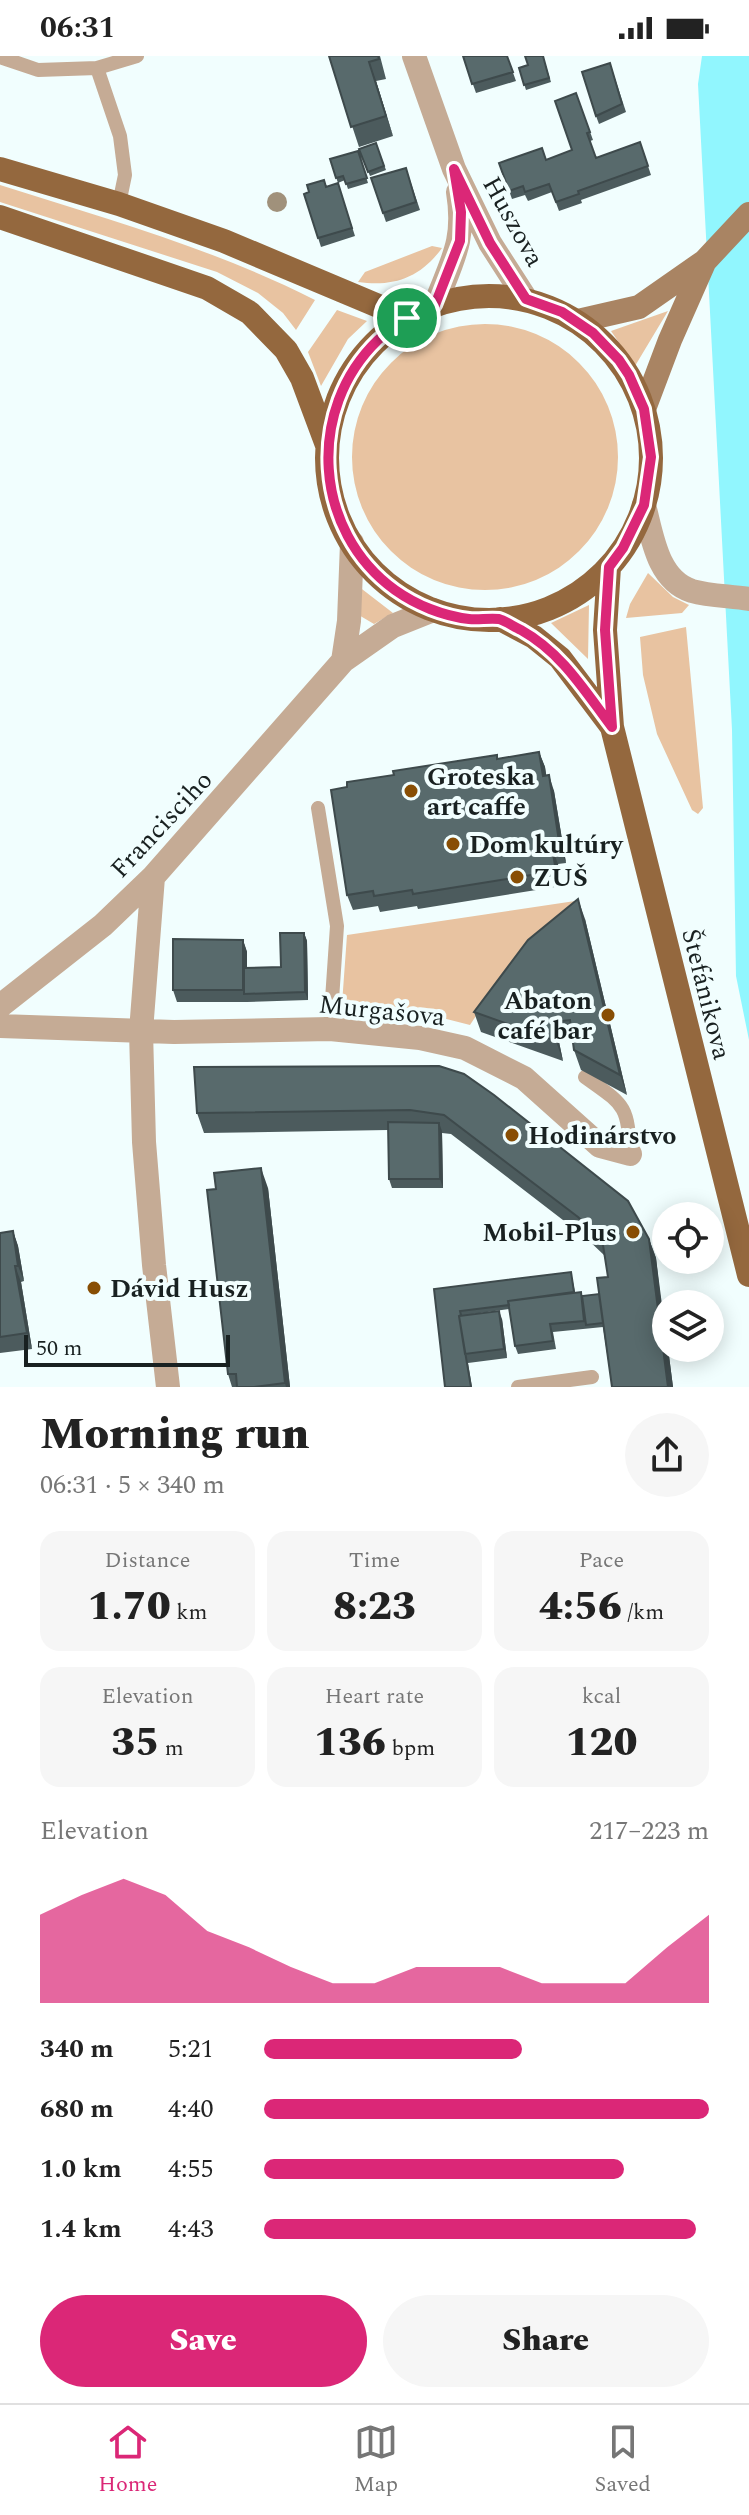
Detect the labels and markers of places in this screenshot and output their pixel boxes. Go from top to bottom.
pin [373,284,441,352]
place label: Groteska art caffe [427,757,536,827]
marker: Groteska art caffe [402,782,420,800]
place label: Dom kultúry [469,825,624,865]
marker: Dom kultúry [444,835,462,853]
place label: ZUŠ [533,858,588,898]
marker: ZUŠ [508,868,526,886]
place label: Abaton café bar [498,981,593,1051]
marker: Abaton café bar [599,1006,617,1024]
place label: Hodinárstvo [528,1116,677,1156]
marker: Hodinárstvo [503,1126,521,1144]
place label: Mobil-Plus [482,1213,617,1253]
marker: Mobil-Plus [624,1223,642,1241]
place label: Dávid Husz [110,1269,248,1309]
marker: Dávid Husz [85,1279,103,1297]

